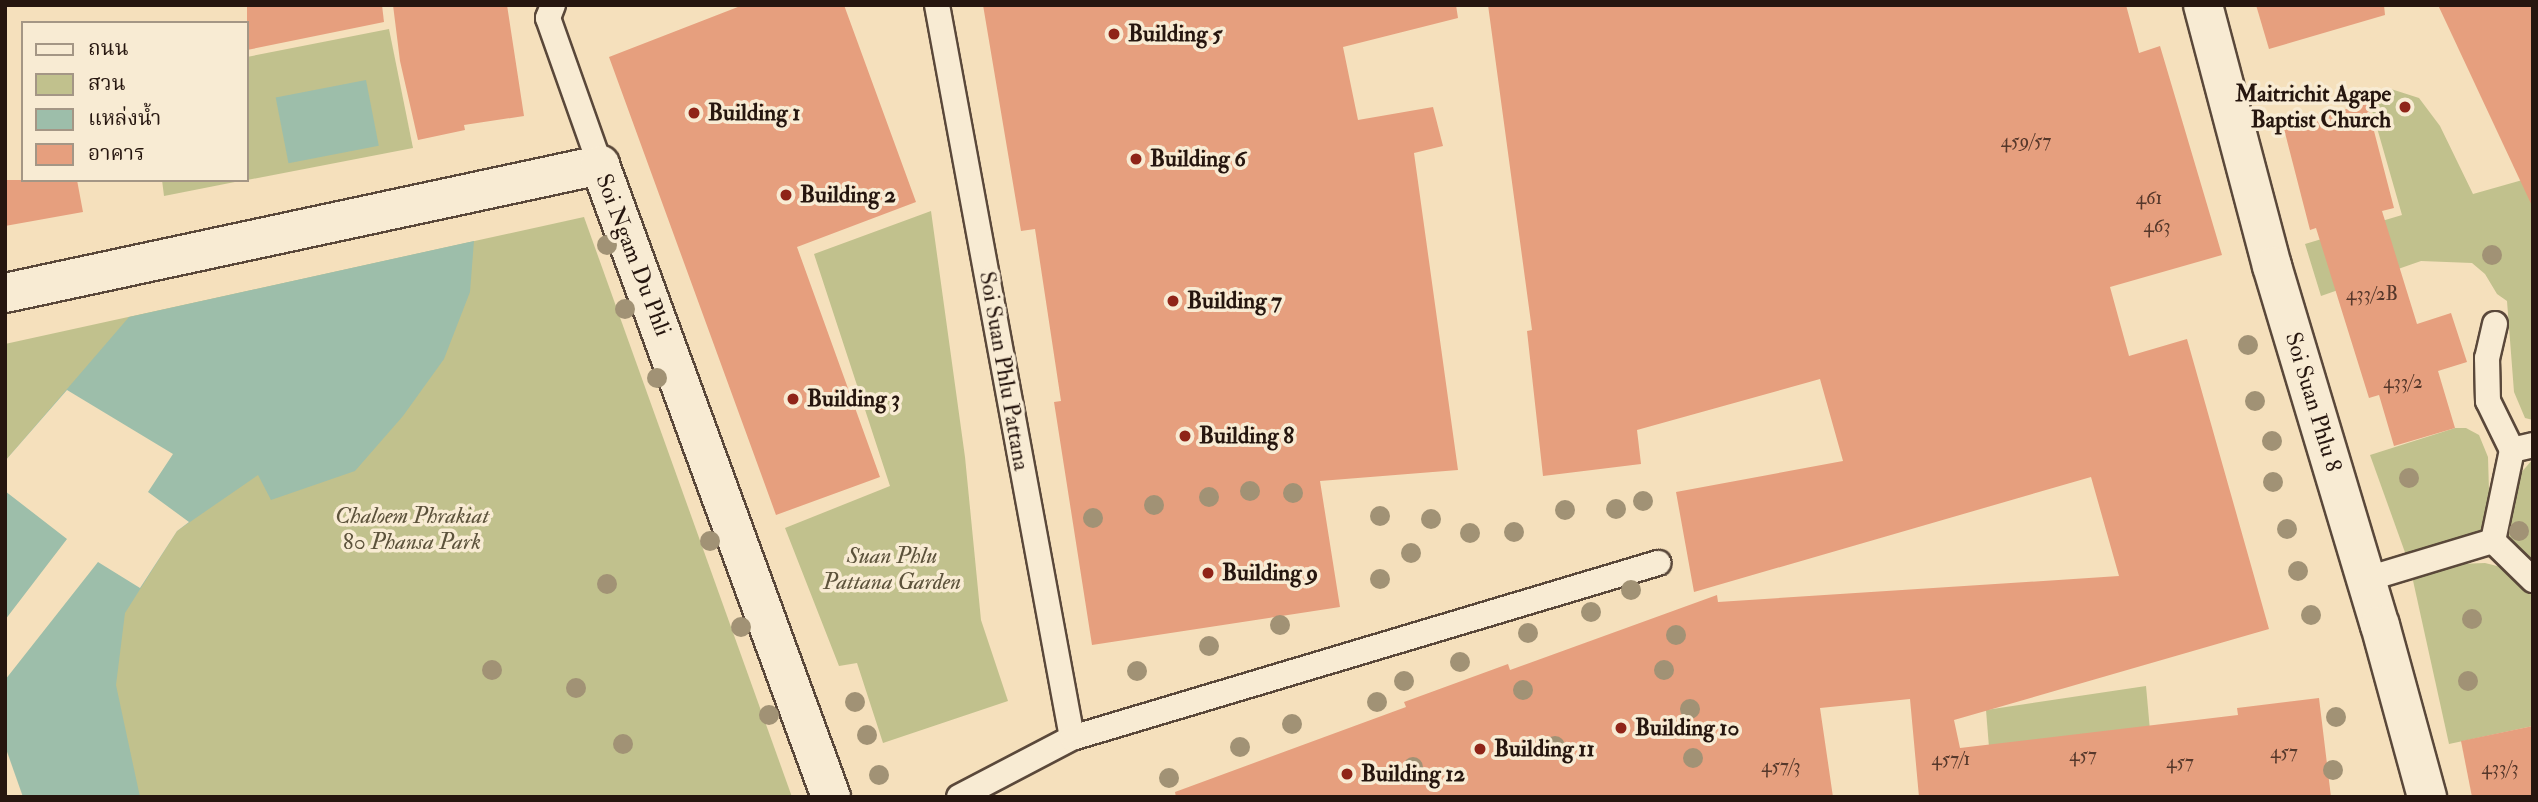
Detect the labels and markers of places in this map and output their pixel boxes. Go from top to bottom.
place label: Building 5 [1128,20,1222,48]
marker: Building 5 [1106,26,1122,42]
place label: Maitrichit Agape Baptist Church [2235,80,2391,134]
place label: Building 1 [708,99,801,127]
marker: Maitrichit Agape Baptist Church [2397,99,2413,115]
marker: Building 1 [686,105,702,121]
place label: Building 6 [1150,145,1246,173]
marker: Building 6 [1128,151,1144,167]
place label: Building 2 [800,181,896,209]
marker: Building 2 [778,187,794,203]
place label: Building 7 [1187,287,1282,315]
marker: Building 7 [1165,293,1181,309]
place label: Building 3 [807,385,900,413]
marker: Building 3 [785,391,801,407]
place label: Building 8 [1199,422,1294,450]
marker: Building 8 [1177,428,1193,444]
place label: Building 9 [1222,559,1318,587]
marker: Building 9 [1200,565,1216,581]
place label: Building 10 [1635,714,1739,742]
marker: Building 10 [1613,720,1629,736]
place label: Building 11 [1494,735,1595,763]
marker: Building 11 [1472,741,1488,757]
place label: Building 12 [1361,760,1465,788]
marker: Building 12 [1339,766,1355,782]

